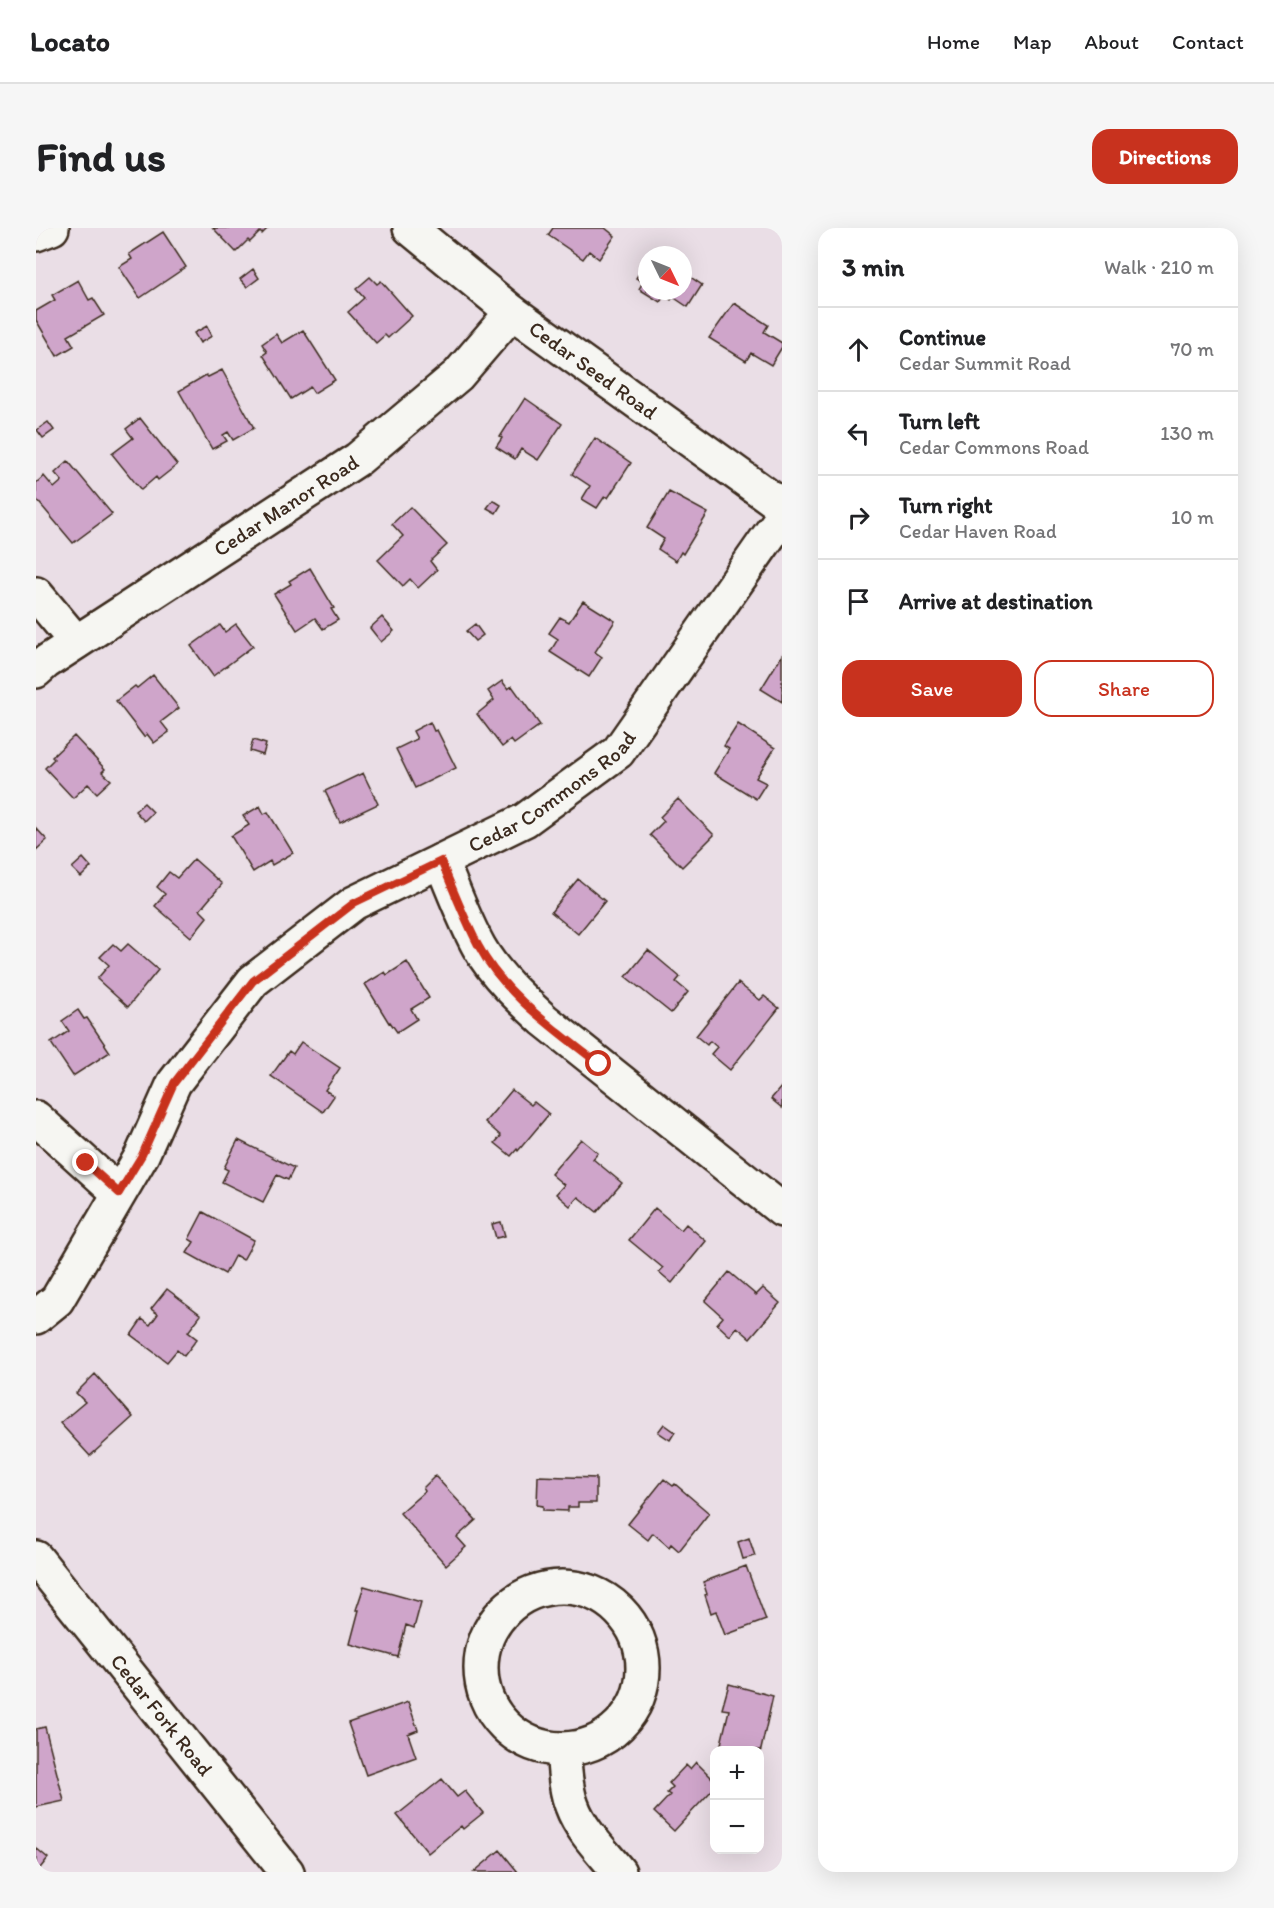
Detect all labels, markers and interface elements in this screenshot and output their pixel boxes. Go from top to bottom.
text: Locato [30,24,110,58]
text: Home [927,29,980,54]
text: Map [1013,29,1052,54]
text: About [1085,29,1139,54]
text: Contact [1172,29,1244,54]
button: Directions [1092,129,1238,184]
text: Find us [36,131,166,182]
north arrow [638,246,692,300]
text: 3 min [842,251,904,283]
text: Walk · 210 m [1104,255,1214,279]
street label: Cedar Seed Road [524,315,663,425]
text: Continue [899,324,986,351]
icon: ahead [842,333,875,366]
text: 70 m [1170,337,1214,361]
text: Cedar Summit Road [899,351,1071,375]
text: Turn left [899,408,980,435]
icon: left [842,417,875,450]
text: 130 m [1160,421,1214,445]
text: Cedar Commons Road [899,435,1089,459]
street label: Cedar Manor Road [209,449,363,561]
text: Turn right [899,492,993,519]
icon: right [842,501,875,534]
text: 10 m [1171,505,1214,529]
text: Cedar Haven Road [899,519,1057,543]
icon: arrive [842,585,875,618]
text: Arrive at destination [899,588,1093,615]
button: Save [842,660,1022,717]
button: Share [1034,660,1214,717]
street label: Cedar Commons Road [464,725,641,858]
route start [585,1050,611,1076]
route end [72,1149,98,1175]
street label: Cedar Fork Road [106,1649,218,1781]
map controls [710,1746,764,1854]
button: + [710,1746,764,1800]
button: − [710,1800,764,1854]

